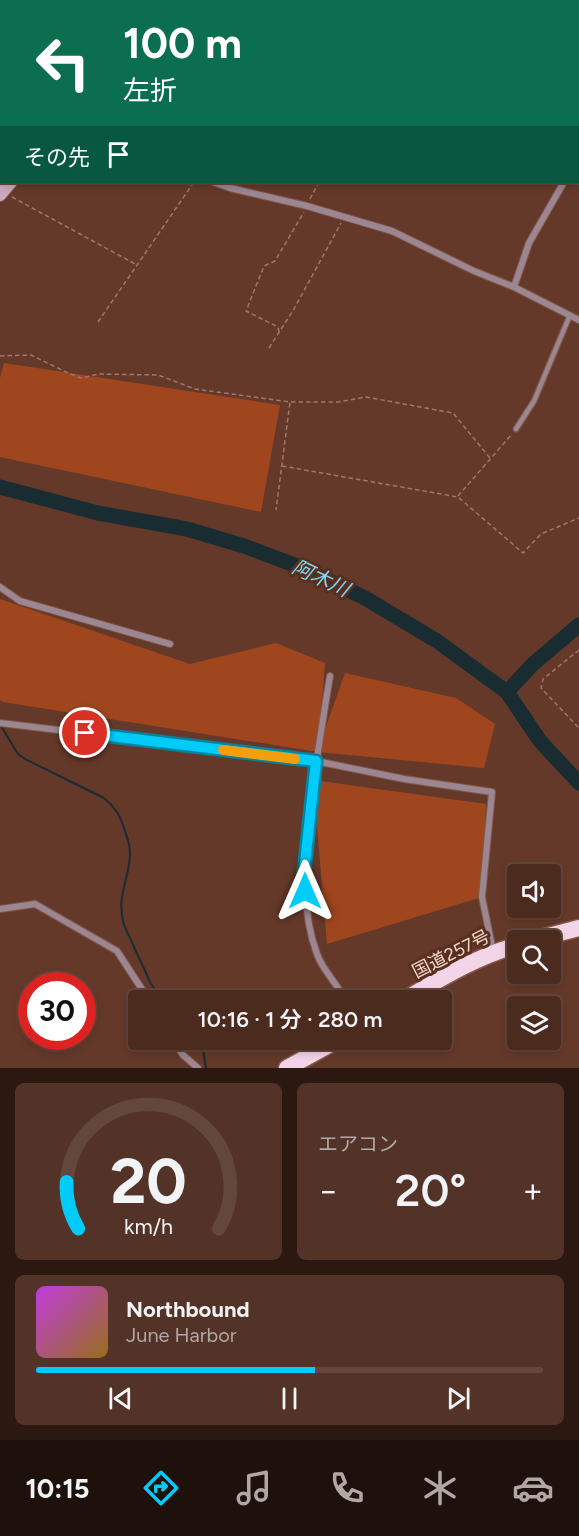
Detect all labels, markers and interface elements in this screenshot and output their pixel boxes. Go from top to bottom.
text: 100 m [123,18,242,69]
icon: left [24,24,102,102]
text: 左折 [123,74,177,107]
icon: arrive [102,138,135,171]
text: その先 [24,144,90,171]
water label: 阿木川 [289,554,355,602]
pin [59,707,110,758]
icon: arrive [68,716,101,749]
position arrow [273,859,337,923]
map controls [507,864,561,1050]
button: sound [507,864,561,918]
street label: 国道257号 [409,925,493,983]
button: search [507,930,561,984]
speed limit sign: 30 [18,972,96,1050]
button: layers [507,996,561,1050]
text: 10:16 · 1 分 · 280 m [197,1006,383,1033]
text: エアコン [318,1132,398,1156]
text: 20 [110,1144,187,1219]
text: 20° [395,1163,466,1217]
text: − [318,1171,339,1210]
text: + [522,1171,543,1210]
text: km/h [124,1214,173,1239]
text: Northbound [126,1296,250,1323]
text: June Harbor [126,1323,237,1347]
icon: previous [104,1382,137,1415]
icon: pause [273,1382,306,1415]
icon: next [442,1382,475,1415]
icon: directions [140,1467,182,1509]
icon: music [233,1467,275,1509]
icon: phone [326,1467,368,1509]
icon: climate [419,1467,461,1509]
icon: car [512,1467,554,1509]
text: 10:15 [25,1472,90,1505]

